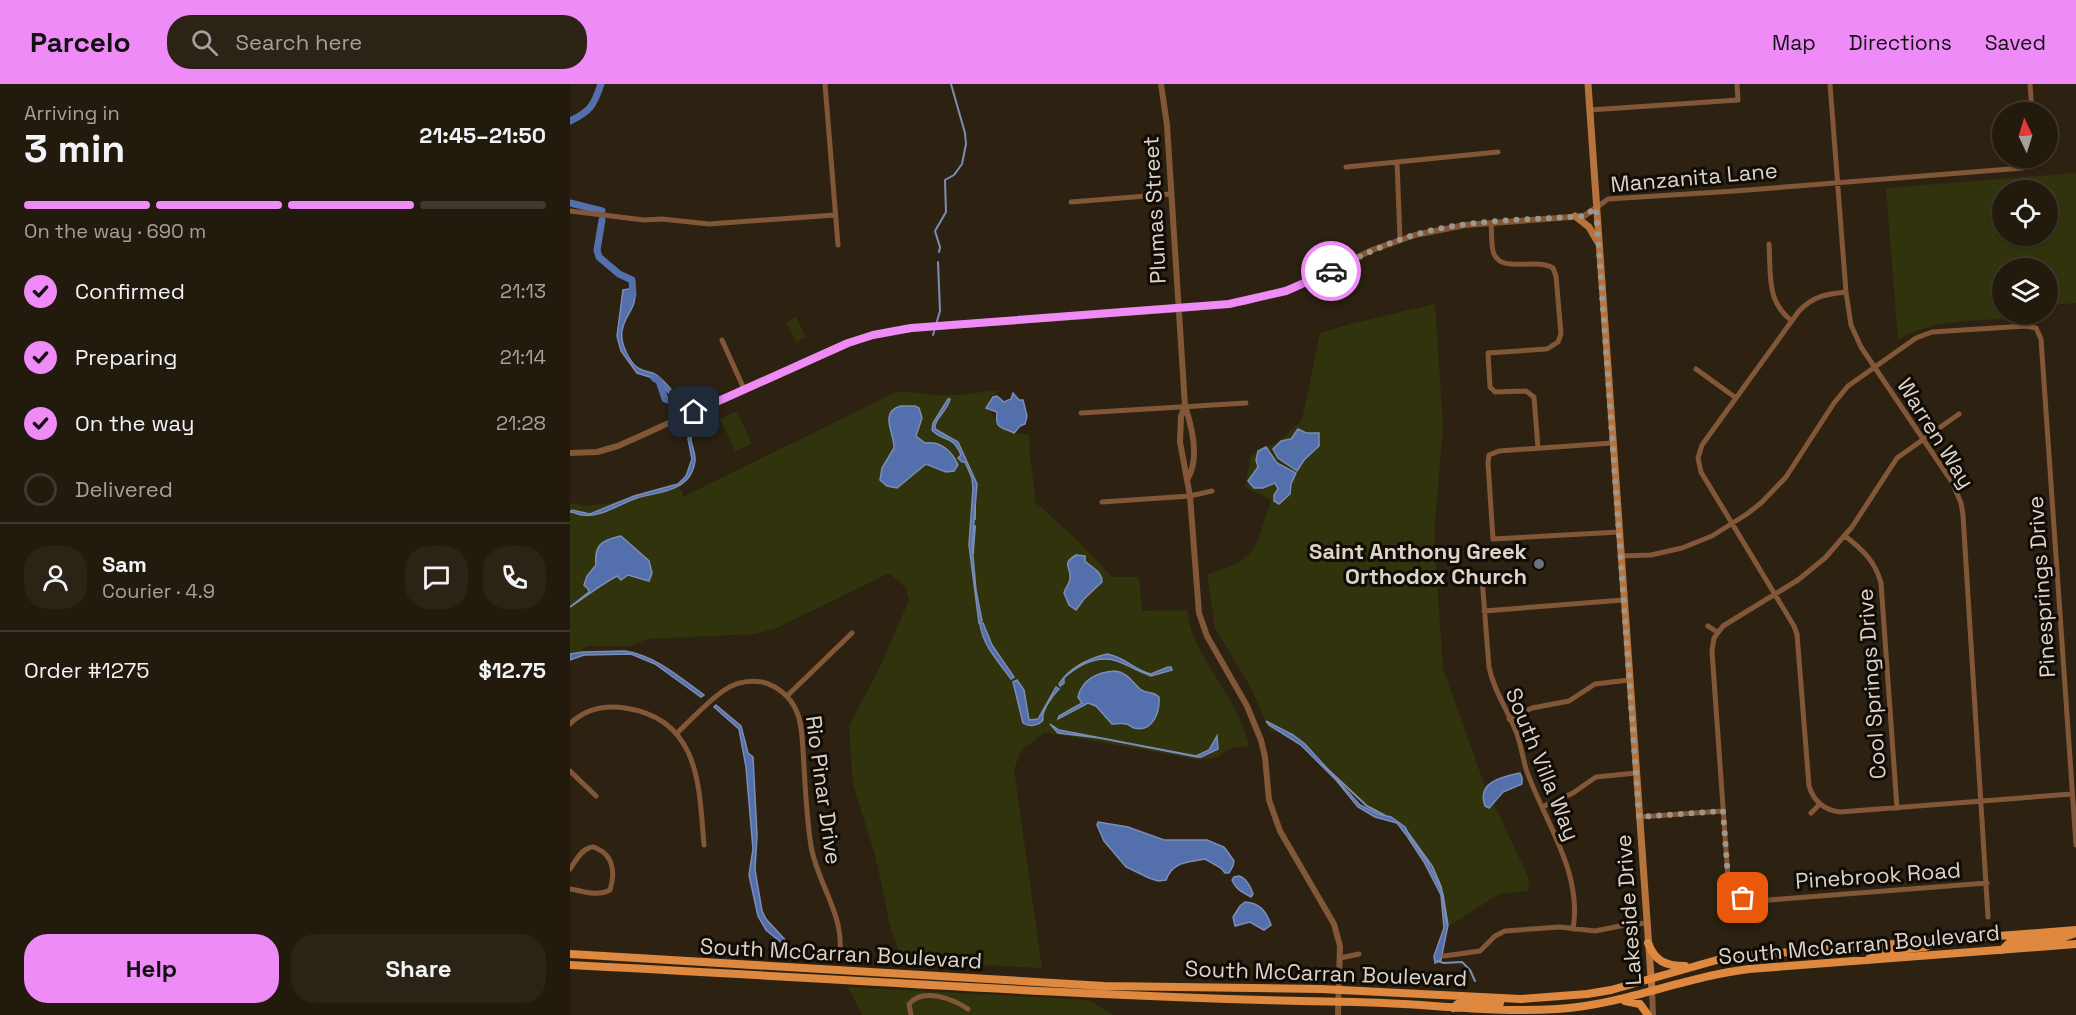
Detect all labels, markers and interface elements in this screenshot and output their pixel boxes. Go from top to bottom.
search box [167,15,587,69]
text: Parcelo [30,24,131,60]
icon: search [188,26,221,59]
text: Search here [236,28,362,56]
text: Map [1772,29,1816,56]
text: Directions [1849,29,1952,56]
text: Saved [1985,29,2046,56]
text: Arriving in [24,100,120,126]
north arrow [1992,102,2058,168]
map controls [1992,102,2058,324]
text: 21:45–21:50 [419,121,546,149]
text: 3 min [24,124,125,173]
street label: Plumas Street [1136,135,1172,285]
street label: Manzanita Lane [1609,156,1779,198]
button: locate [1992,180,2058,246]
text: On the way · 690 m [24,218,206,244]
courier [1301,241,1361,301]
icon: car [1315,255,1348,288]
button: layers [1992,258,2058,324]
icon: check [24,275,57,308]
text: Confirmed [75,277,185,305]
text: 21:13 [500,278,546,304]
icon: check [24,341,57,374]
text: Preparing [75,343,177,371]
text: 21:14 [500,344,546,370]
street label: Warren Way [1891,373,1981,493]
pin [668,386,719,437]
icon: home [677,395,710,428]
icon: check [24,407,57,440]
text: On the way [75,409,194,437]
text: 21:28 [496,410,546,436]
text: Delivered [75,475,173,503]
street label: Pinesprings Drive [2021,495,2061,679]
place label: Saint Anthony Greek Orthodox Church [1309,537,1528,590]
button: person [24,546,87,609]
button: chat [405,546,468,609]
button: phone [483,546,546,609]
text: Sam [102,550,147,578]
marker: Saint Anthony Greek Orthodox Church [1532,557,1546,571]
text: Courier · 4.9 [102,578,215,604]
street label: Cool Springs Drive [1850,588,1892,780]
text: Order #1275 [24,656,149,684]
text: $12.75 [478,656,546,684]
street label: South Villa Way [1500,684,1586,844]
street label: Rio Pinar Drive [800,714,848,866]
street label: Lakeside Drive [1609,833,1647,987]
street label: Pinebrook Road [1794,855,1962,895]
pin [1717,872,1768,923]
icon: bag [1726,881,1759,914]
street label: South McCarran Boulevard [1717,918,2001,970]
street label: South McCarran Boulevard [699,932,983,974]
button: Help [24,934,279,1003]
button: Share [291,934,546,1003]
street label: South McCarran Boulevard [1184,954,1468,992]

